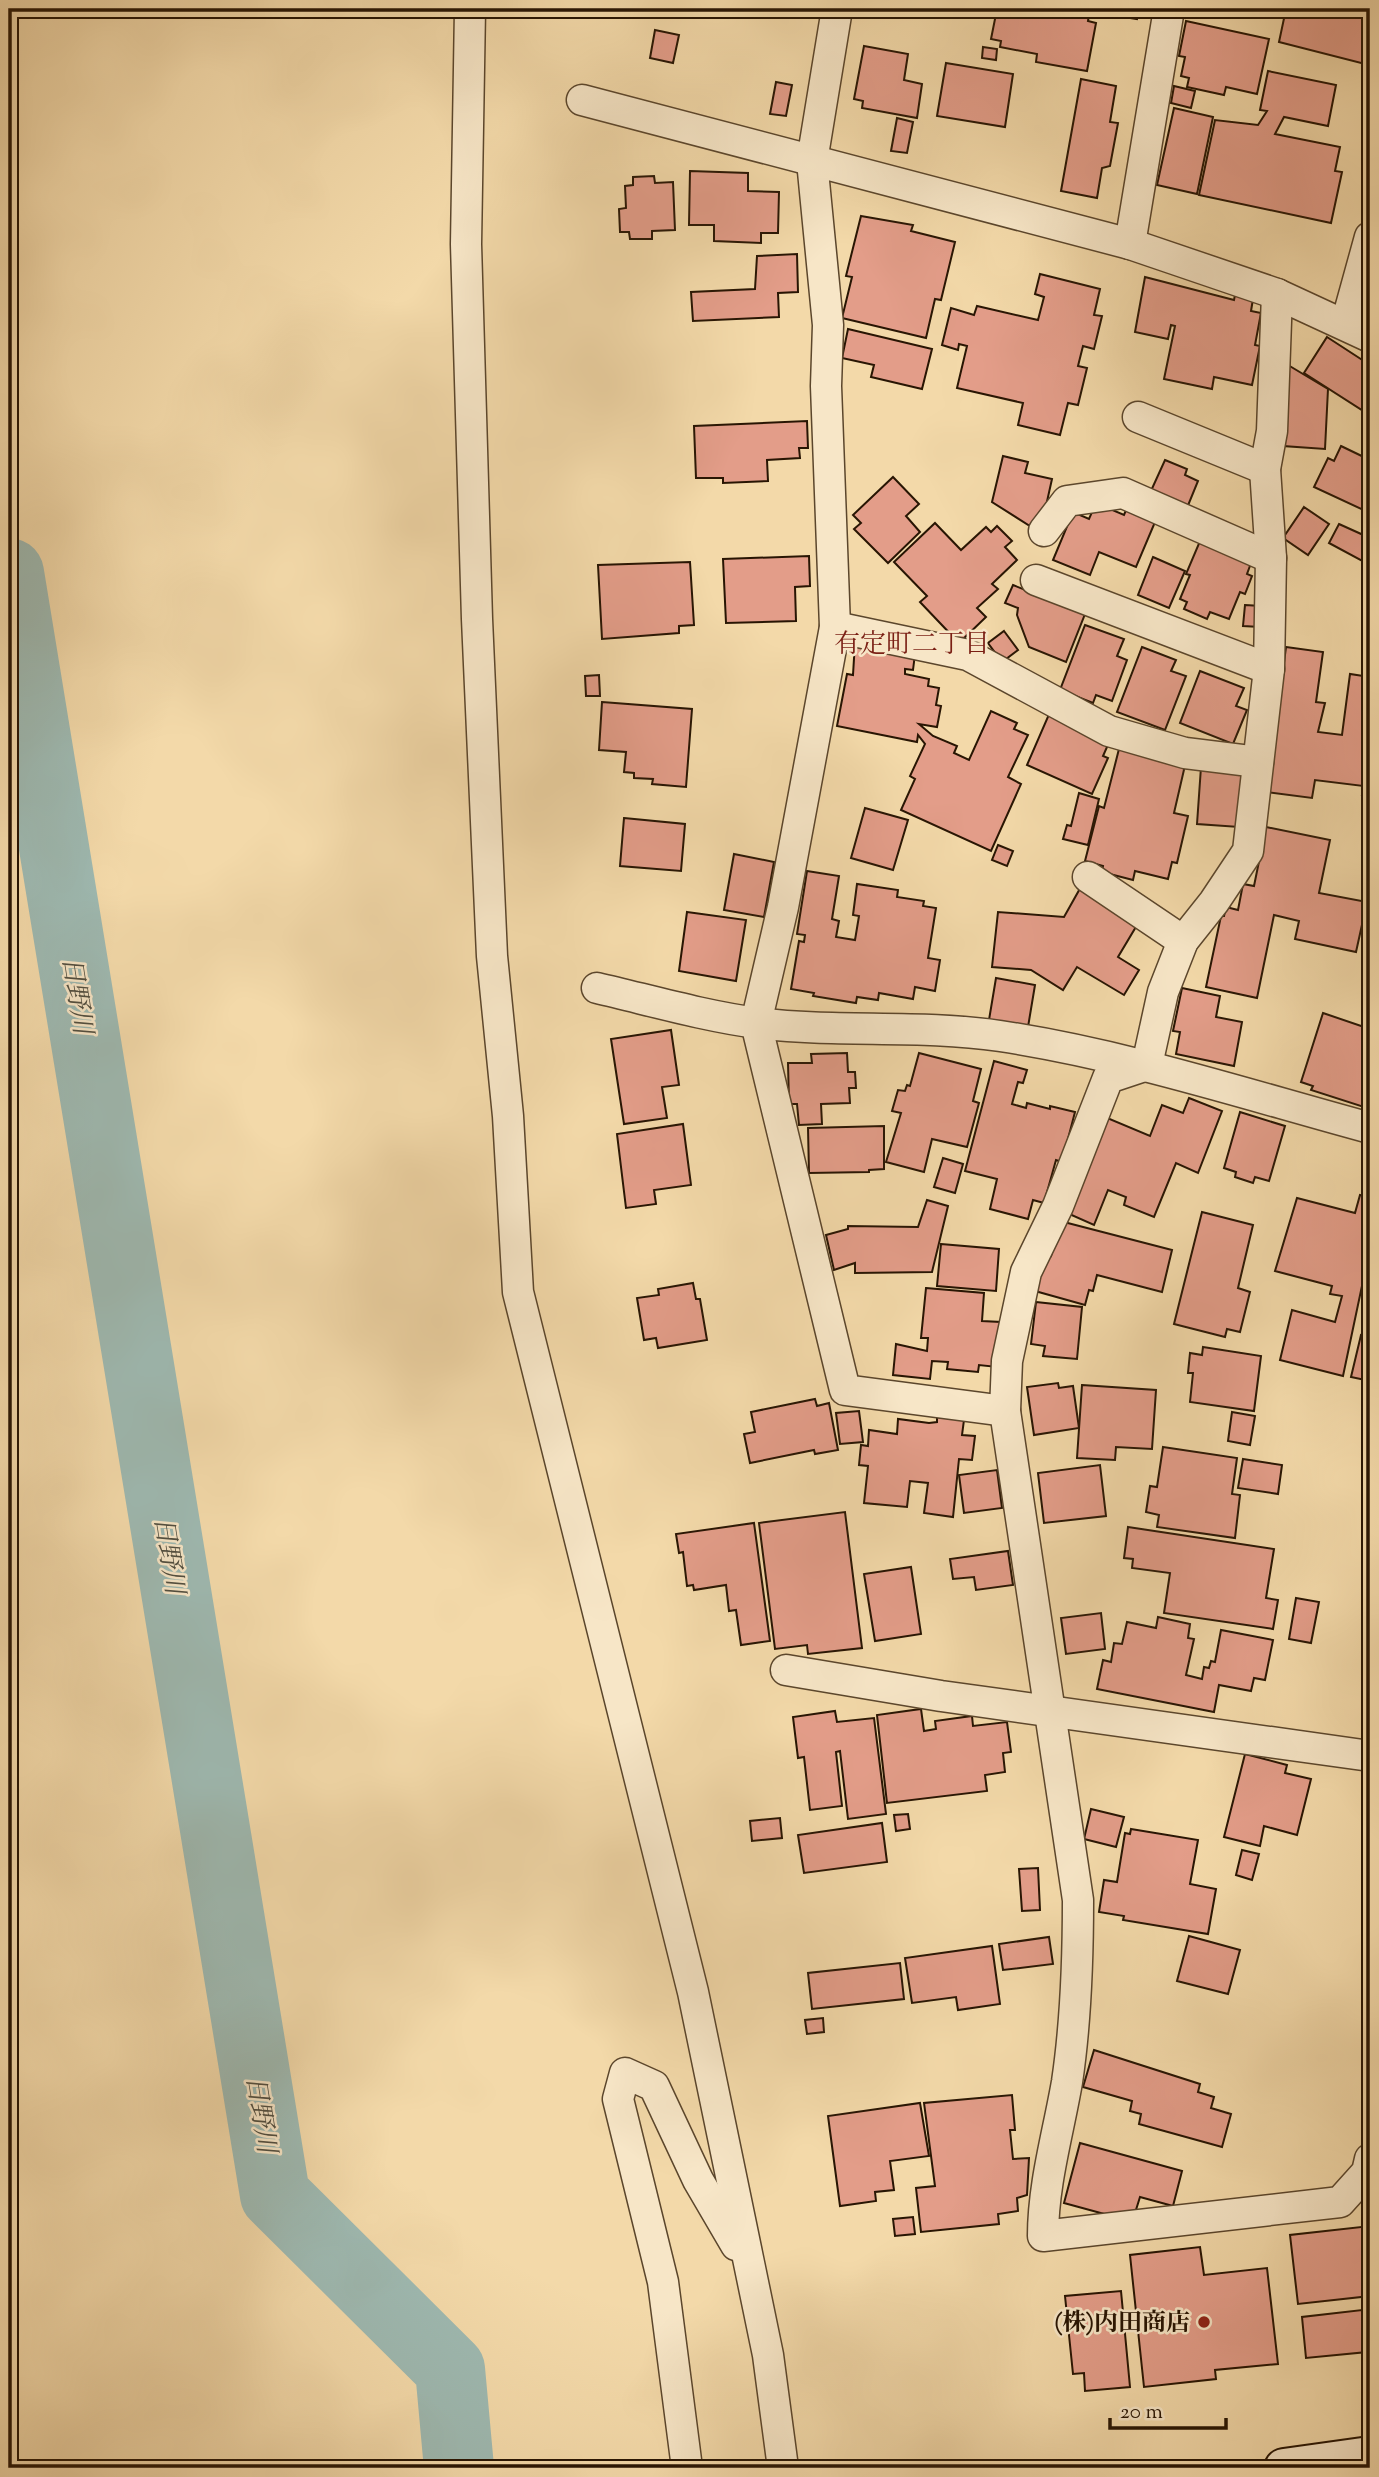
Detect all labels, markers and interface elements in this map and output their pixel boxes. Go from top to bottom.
district label: 有定町二丁目 [834,627,990,664]
water label: 日野川 [51,954,100,1040]
water label: 日野川 [143,1514,192,1600]
water label: 日野川 [235,2073,284,2159]
place label: (株)内田商店 [1054,2307,1190,2341]
marker: (株)内田商店 [1196,2314,1212,2330]
scale bar [1110,2386,1225,2430]
text: 20 m [1120,2398,1163,2428]

